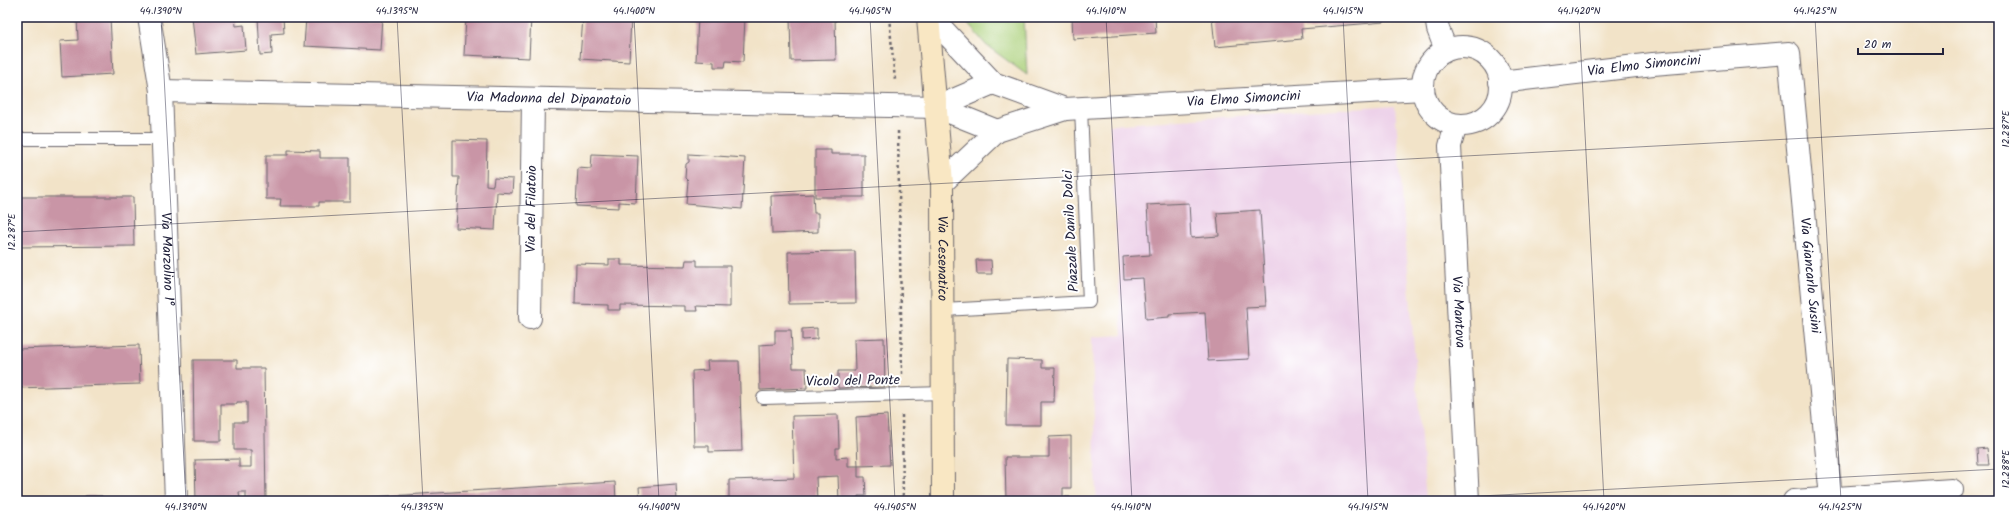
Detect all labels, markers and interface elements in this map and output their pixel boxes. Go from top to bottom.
text: 44.1390°N [140,3,182,19]
text: 44.1395°N [376,3,419,19]
text: 44.1400°N [613,3,655,19]
text: 44.1405°N [849,3,892,19]
text: 44.1410°N [1086,3,1126,19]
text: 44.1415°N [1323,3,1364,19]
text: 44.1420°N [1557,3,1601,19]
text: 44.1425°N [1793,3,1837,19]
scale bar [1858,30,1943,56]
text: 20 m [1864,35,1892,54]
street label: Via Elmo Simoncini [1586,49,1702,83]
street label: Via Elmo Simoncini [1186,85,1302,113]
street label: Via Madonna del Dipanatoio [466,86,631,112]
text: 12.287°E [1998,109,2014,148]
street label: Via del Filatoio [520,165,543,253]
street label: Piazzale Danilo Dolci [1057,169,1085,292]
text: 12.287°E [4,212,20,251]
street label: Via Marzolino 1° [154,212,180,307]
street label: Via Cesenatico [931,216,953,301]
street label: Via Giancarlo Susini [1794,217,1826,335]
street label: Via Mantova [1446,275,1471,349]
street label: Vicolo del Ponte [806,369,901,393]
text: 12.288°E [1998,449,2014,488]
text: 44.1390°N [165,499,207,515]
text: 44.1395°N [401,499,444,515]
text: 44.1400°N [638,499,680,515]
text: 44.1405°N [874,499,917,515]
text: 44.1410°N [1111,499,1151,515]
text: 44.1415°N [1348,499,1389,515]
text: 44.1420°N [1582,499,1626,515]
text: 44.1425°N [1818,499,1862,515]

